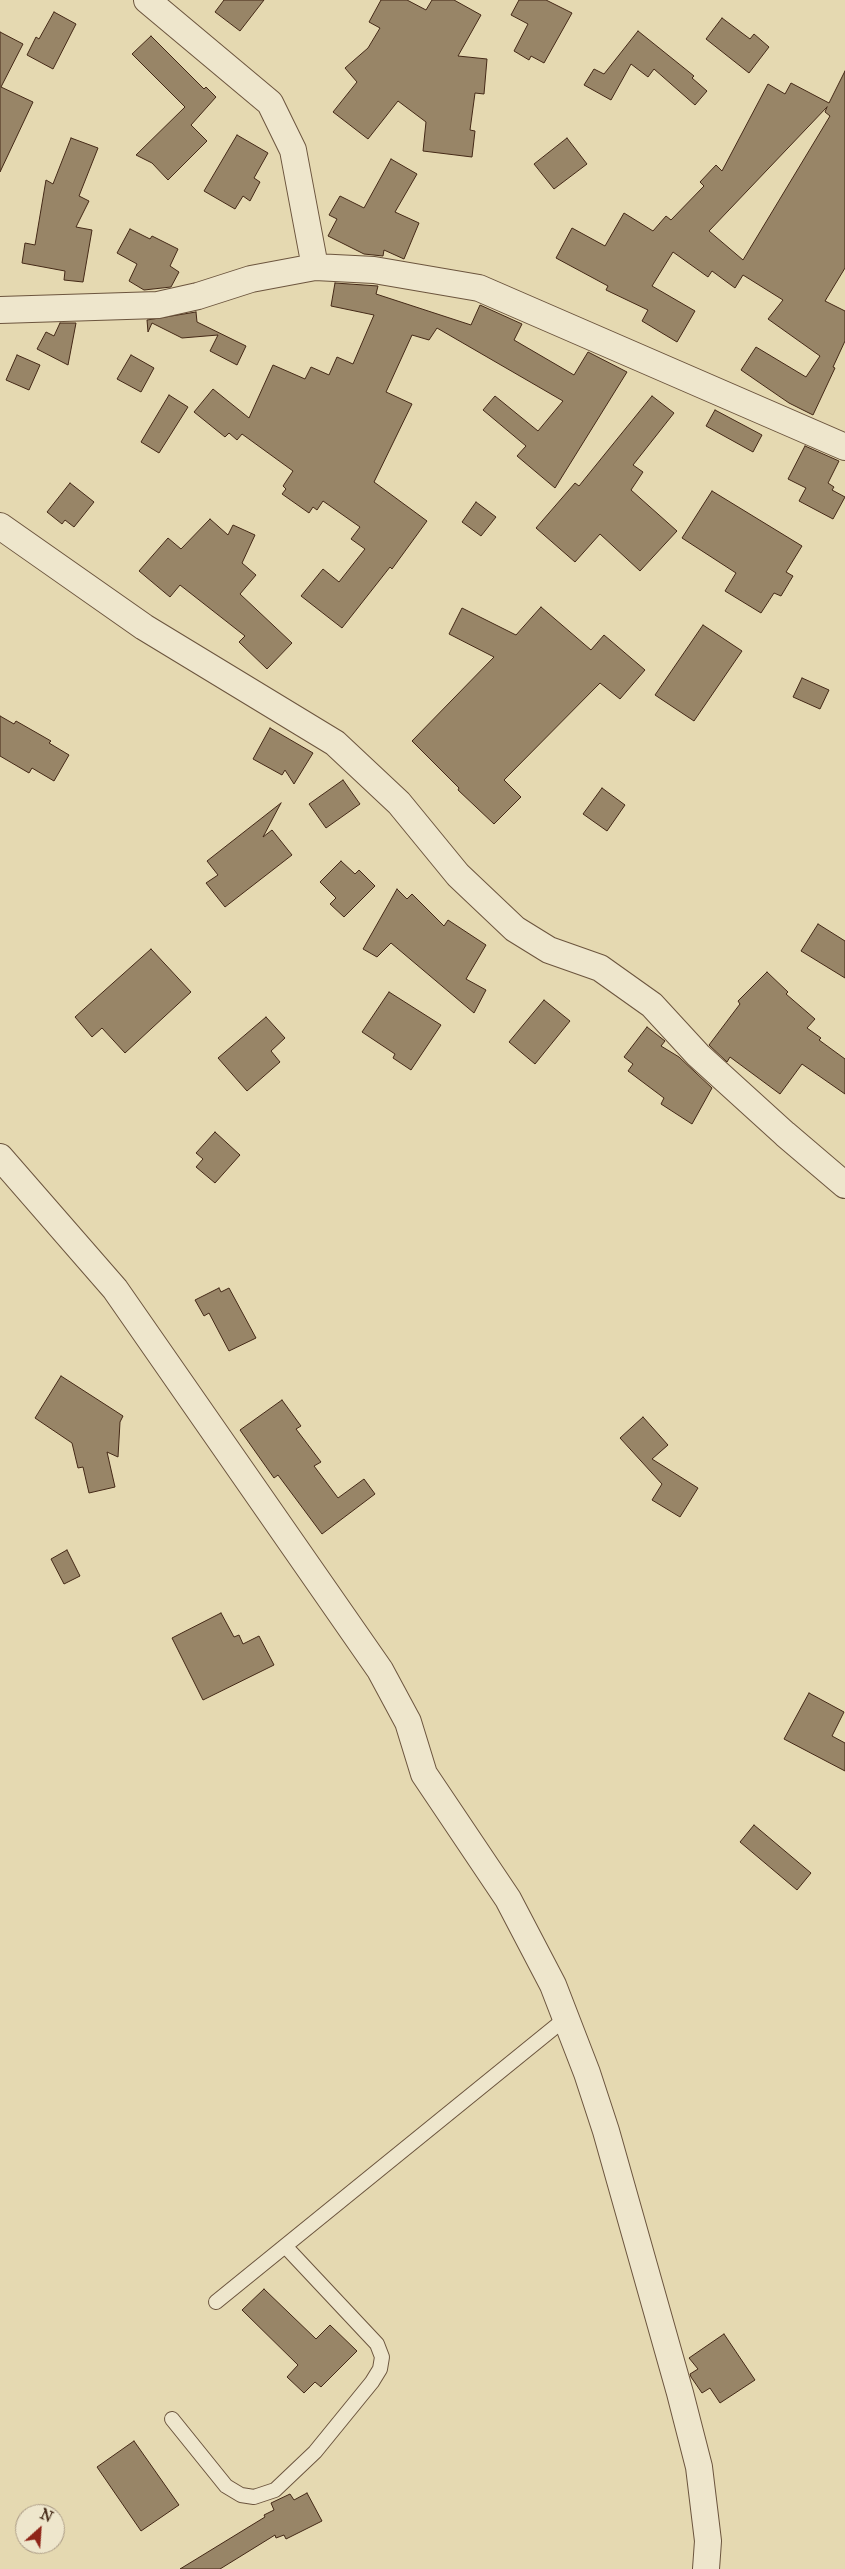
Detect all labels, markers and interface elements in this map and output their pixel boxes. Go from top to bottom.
north arrow [15,2504,65,2554]
text: N [37,2506,55,2526]

